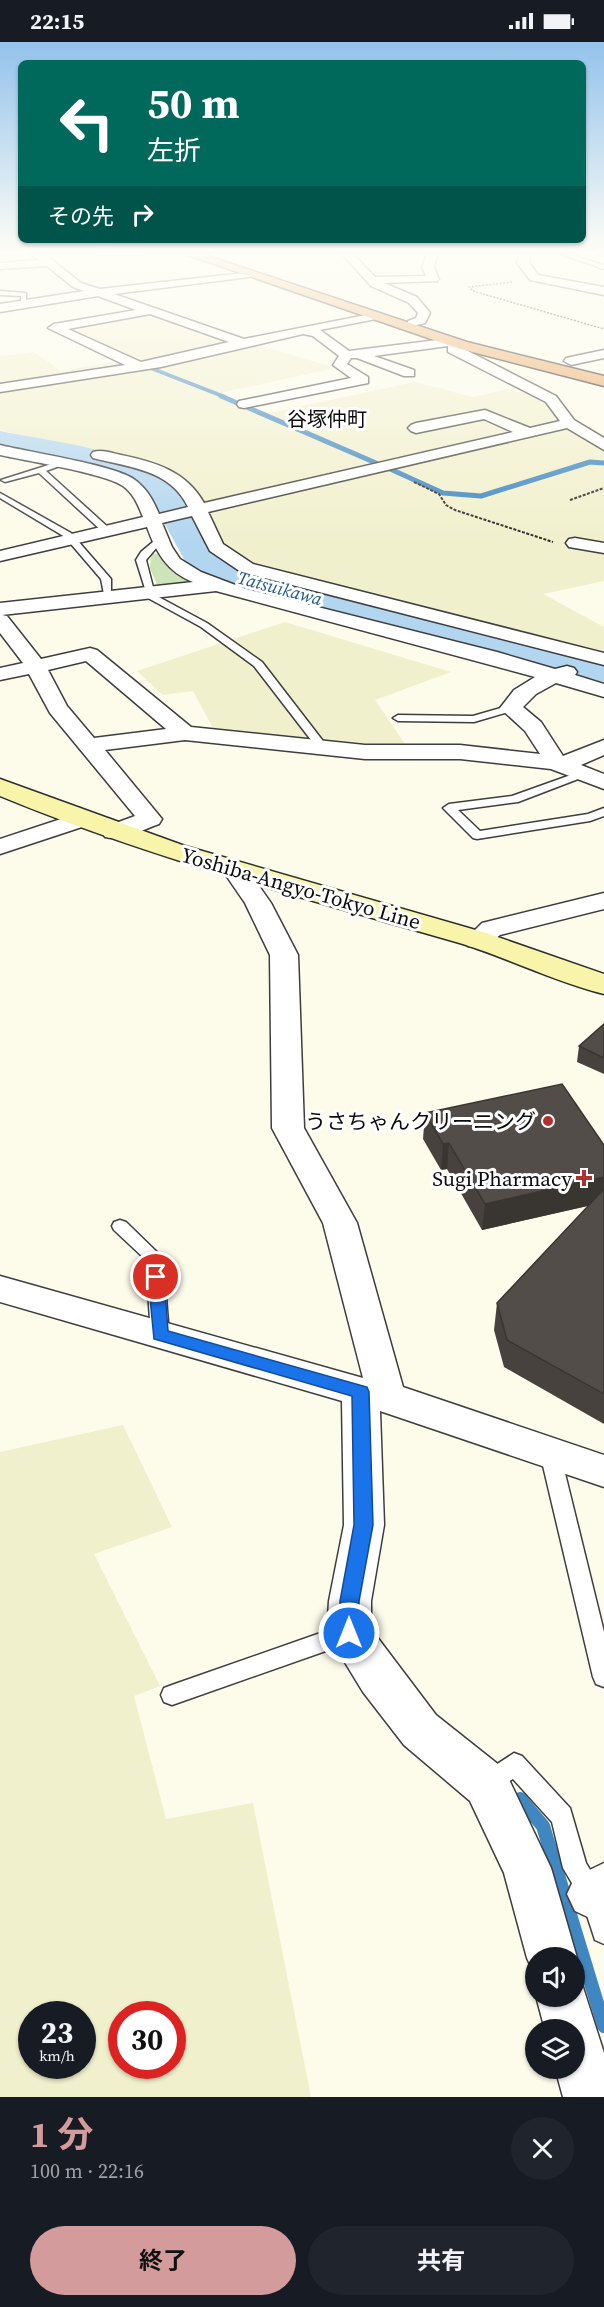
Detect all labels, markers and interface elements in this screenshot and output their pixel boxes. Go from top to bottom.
text: 22:15 [30,6,84,36]
text: 50 m [147,74,240,132]
icon: left [48,84,126,162]
text: 左折 [147,132,201,169]
icon: right [126,198,159,231]
text: その先 [48,201,114,231]
district label: 谷塚仲町 [287,405,367,433]
water label: Tatsuikawa [235,565,326,611]
street label: Yoshiba-Angyo-Tokyo Line [178,840,424,936]
place label: うさちゃんクリーニング [305,1107,536,1136]
marker: うさちゃんクリーニング [541,1114,555,1128]
place label: Sugi Pharmacy [432,1164,572,1193]
marker: Sugi Pharmacy [577,1171,591,1185]
pin [130,1251,181,1302]
icon: arrive [139,1260,172,1293]
position arrow [317,1601,381,1665]
map controls [525,1947,585,2079]
button: sound [525,1947,585,2007]
speed limit sign: 30 [108,2001,186,2079]
text: 23 [41,2012,73,2053]
button: layers [525,2019,585,2079]
text: km/h [39,2045,75,2066]
text: 1 分 [30,2110,93,2159]
button: close [511,2117,574,2180]
text: 100 m · 22:16 [30,2157,144,2185]
button: 終了 [30,2226,296,2295]
button: 共有 [308,2226,574,2295]

